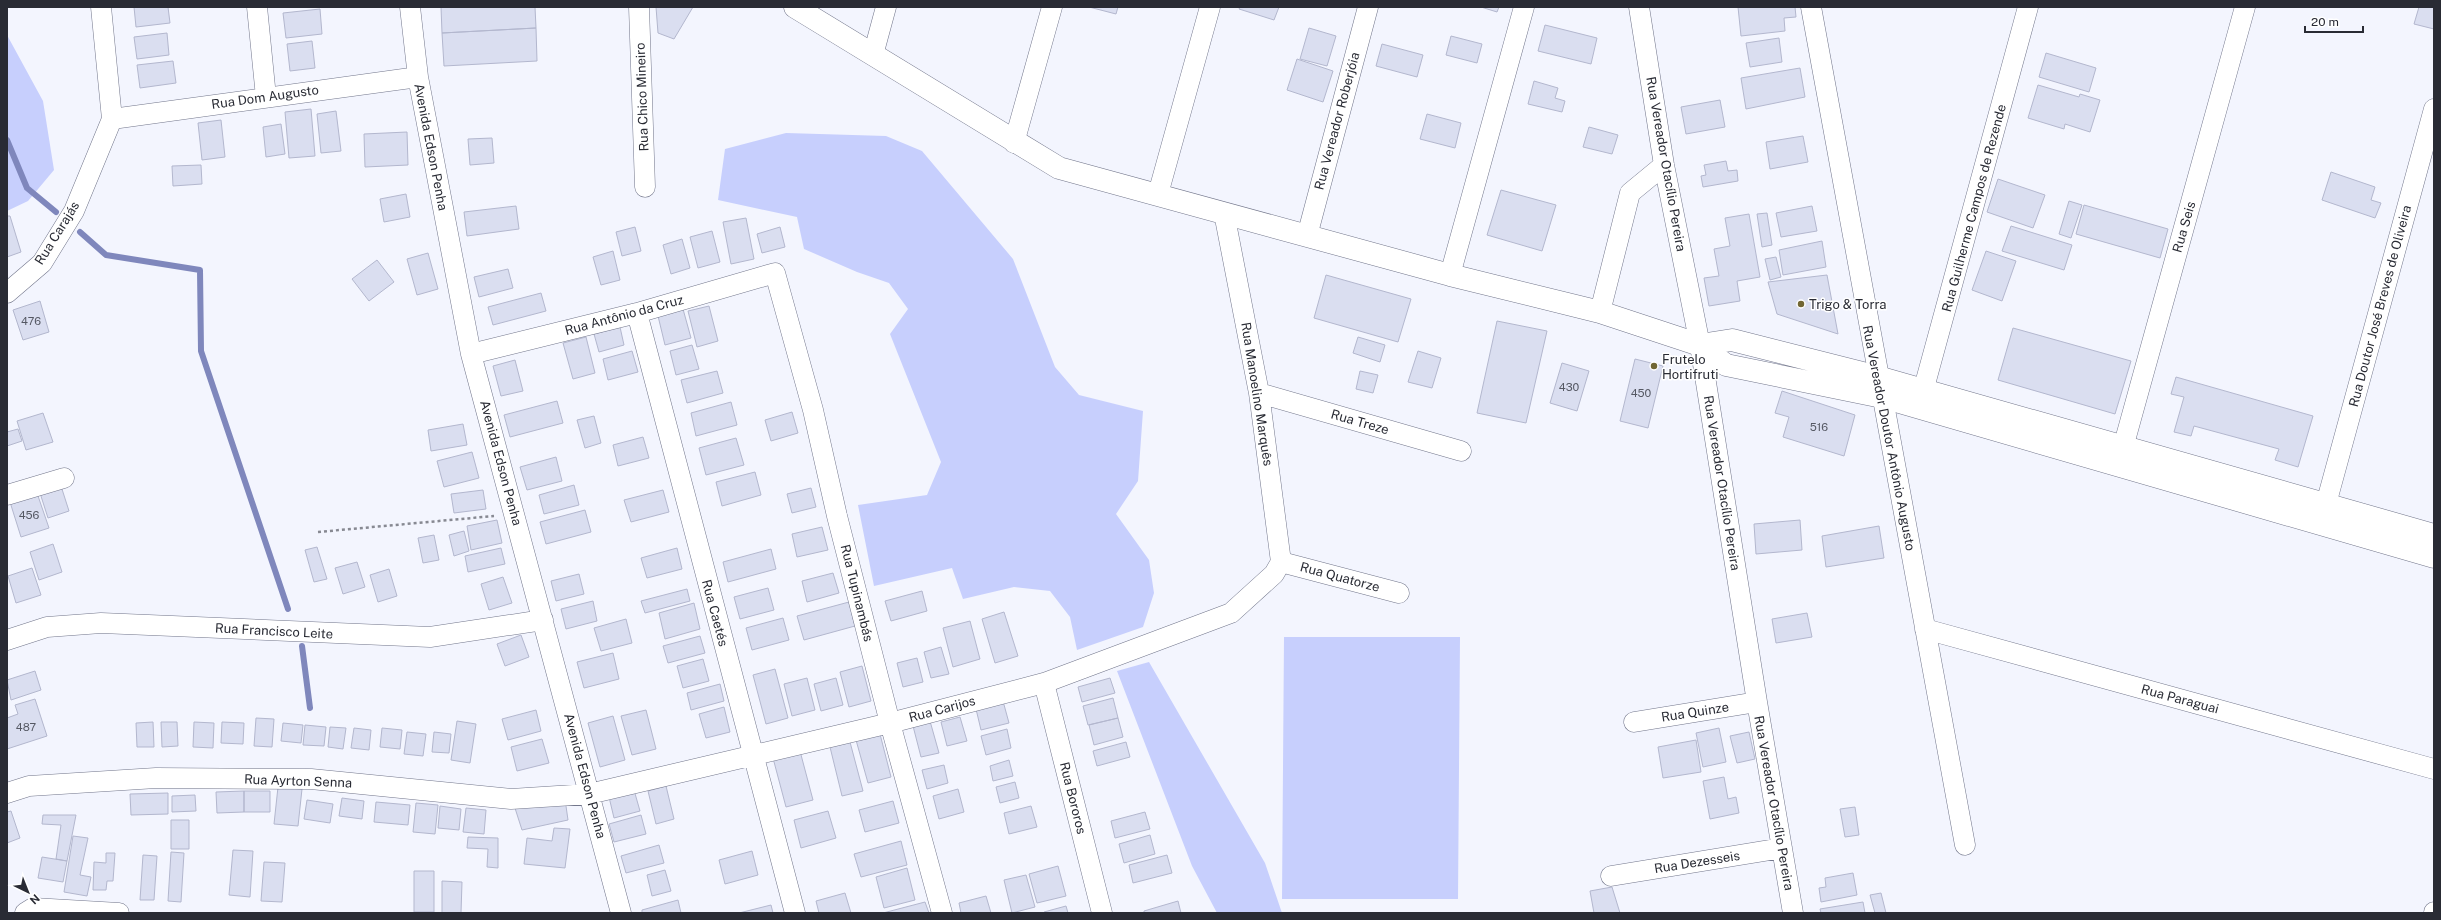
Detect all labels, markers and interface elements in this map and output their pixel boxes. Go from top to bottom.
scale bar [2305,8,2363,34]
text: 20 m [2311,15,2339,29]
street label: Rua Chico Mineiro [633,42,651,152]
street label: Rua Vereador Roberjóia [1311,51,1363,191]
street label: Rua Vereador Otacílio Pereira [1643,75,1689,253]
street label: Rua Dom Augusto [210,82,320,112]
street label: Avenida Edson Penha [411,82,451,212]
street label: Rua Guilherme Campos de Rezende [1939,102,2009,314]
street label: Rua Carajás [32,199,82,267]
street label: Rua Seis [2170,200,2198,254]
street label: Rua Doutor José Breves de Oliveira [2346,203,2414,409]
street label: Rua Antônio da Cruz [563,292,685,338]
place label: Trigo & Torra [1809,297,1887,312]
marker: Trigo & Torra [1796,299,1806,309]
house number: 476 [21,315,41,327]
street label: Rua Manoelino Marquês [1238,321,1276,467]
street label: Rua Vereador Doutor Antônio Augusto [1860,324,1918,552]
place label: Frutelo Hortifruti [1662,352,1718,382]
marker: Frutelo Hortifruti [1649,361,1659,371]
house number: 430 [1559,381,1580,393]
house number: 450 [1631,387,1652,399]
street label: Rua Vereador Otacílio Pereira [1701,394,1743,572]
street label: Avenida Edson Penha [477,399,525,527]
street label: Rua Treze [1329,407,1391,437]
house number: 516 [1810,421,1828,433]
house number: 456 [19,509,40,521]
street label: Rua Tupinambás [838,543,876,643]
street label: Rua Quatorze [1299,559,1381,595]
street label: Rua Caetés [699,578,731,648]
street label: Rua Francisco Leite [215,620,333,642]
street label: Rua Paraguai [2140,681,2220,717]
street label: Rua Carijos [907,693,977,725]
street label: Rua Quinze [1660,699,1730,725]
street label: Avenida Edson Penha [561,712,609,840]
street label: Rua Vereador Otacílio Pereira [1751,714,1797,892]
house number: 487 [16,721,37,733]
street label: Rua Bororos [1057,760,1089,836]
street label: Rua Ayrton Senna [244,772,352,790]
street label: Rua Dezesseis [1653,848,1741,876]
north arrow [8,872,48,912]
text: N [28,892,42,907]

